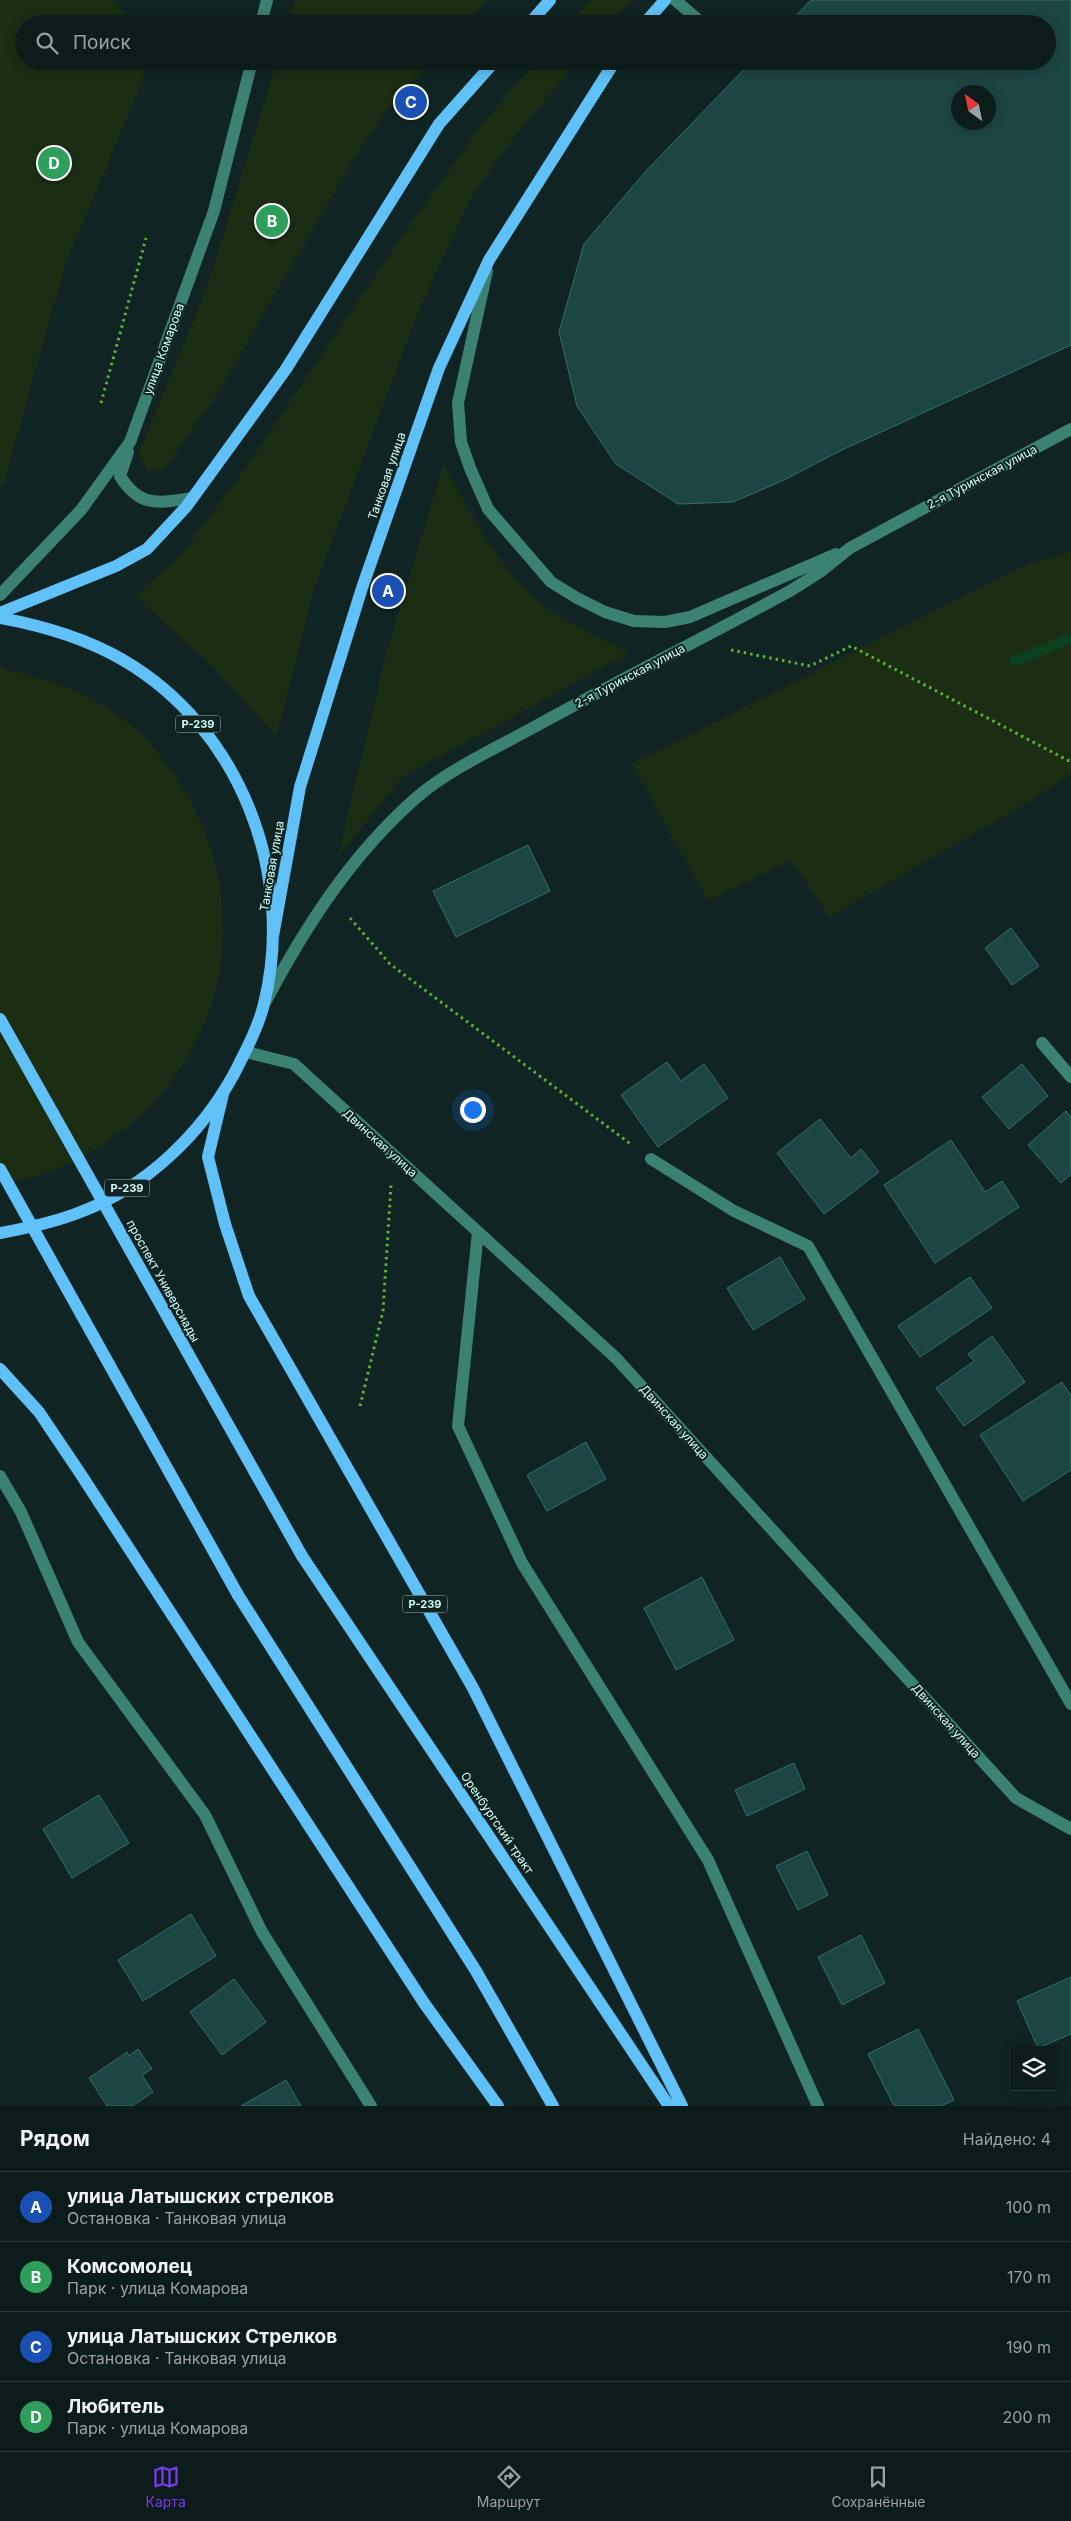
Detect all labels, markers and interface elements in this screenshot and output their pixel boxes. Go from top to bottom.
search box [15,15,1056,70]
icon: search [33,29,61,57]
text: Поиск [73,31,131,54]
pin: C [395,83,427,121]
north arrow [951,85,996,130]
pin: D [38,144,70,182]
pin: B [256,202,288,240]
street label: улица Комарова [140,301,187,397]
street label: Танковая улица [364,430,409,522]
street label: 2-я Туринская улица [924,441,1039,512]
pin: A [372,572,404,610]
street label: 2-я Туринская улица [572,640,687,711]
road number: Р-239 [176,716,220,732]
street label: Танковая улица [256,819,287,912]
your location [460,1097,486,1123]
street label: Двинская улица [340,1105,421,1180]
road number: Р-239 [104,1180,150,1196]
street label: проспект Универсиады [124,1217,203,1344]
street label: Двинская улица [637,1381,712,1462]
road number: Р-239 [402,1596,448,1612]
street label: Двинская улица [909,1680,984,1761]
street label: Оренбургский тракт [458,1769,537,1877]
map controls [1011,2046,1056,2091]
button: layers [1011,2046,1056,2091]
text: Рядом [20,2126,90,2151]
text: Найдено: 4 [963,2129,1051,2149]
text: улица Латышских стрелков [67,2185,334,2208]
text: A [30,2197,42,2217]
text: 100 m [1006,2197,1051,2217]
text: Остановка · Танковая улица [67,2208,287,2228]
text: Комсомолец [67,2255,192,2278]
text: B [31,2267,41,2287]
text: 170 m [1007,2267,1051,2287]
text: Парк · улица Комарова [67,2278,248,2298]
text: улица Латышских Стрелков [67,2325,337,2348]
text: C [30,2337,42,2357]
text: 190 m [1006,2337,1051,2357]
text: Остановка · Танковая улица [67,2348,287,2368]
text: Любитель [67,2395,164,2418]
text: D [30,2407,42,2427]
text: 200 m [1003,2407,1051,2427]
text: Парк · улица Комарова [67,2418,248,2438]
tab: Карта [146,2463,186,2510]
tab: Маршрут [477,2463,540,2510]
tab: Сохранённые [831,2463,925,2510]

